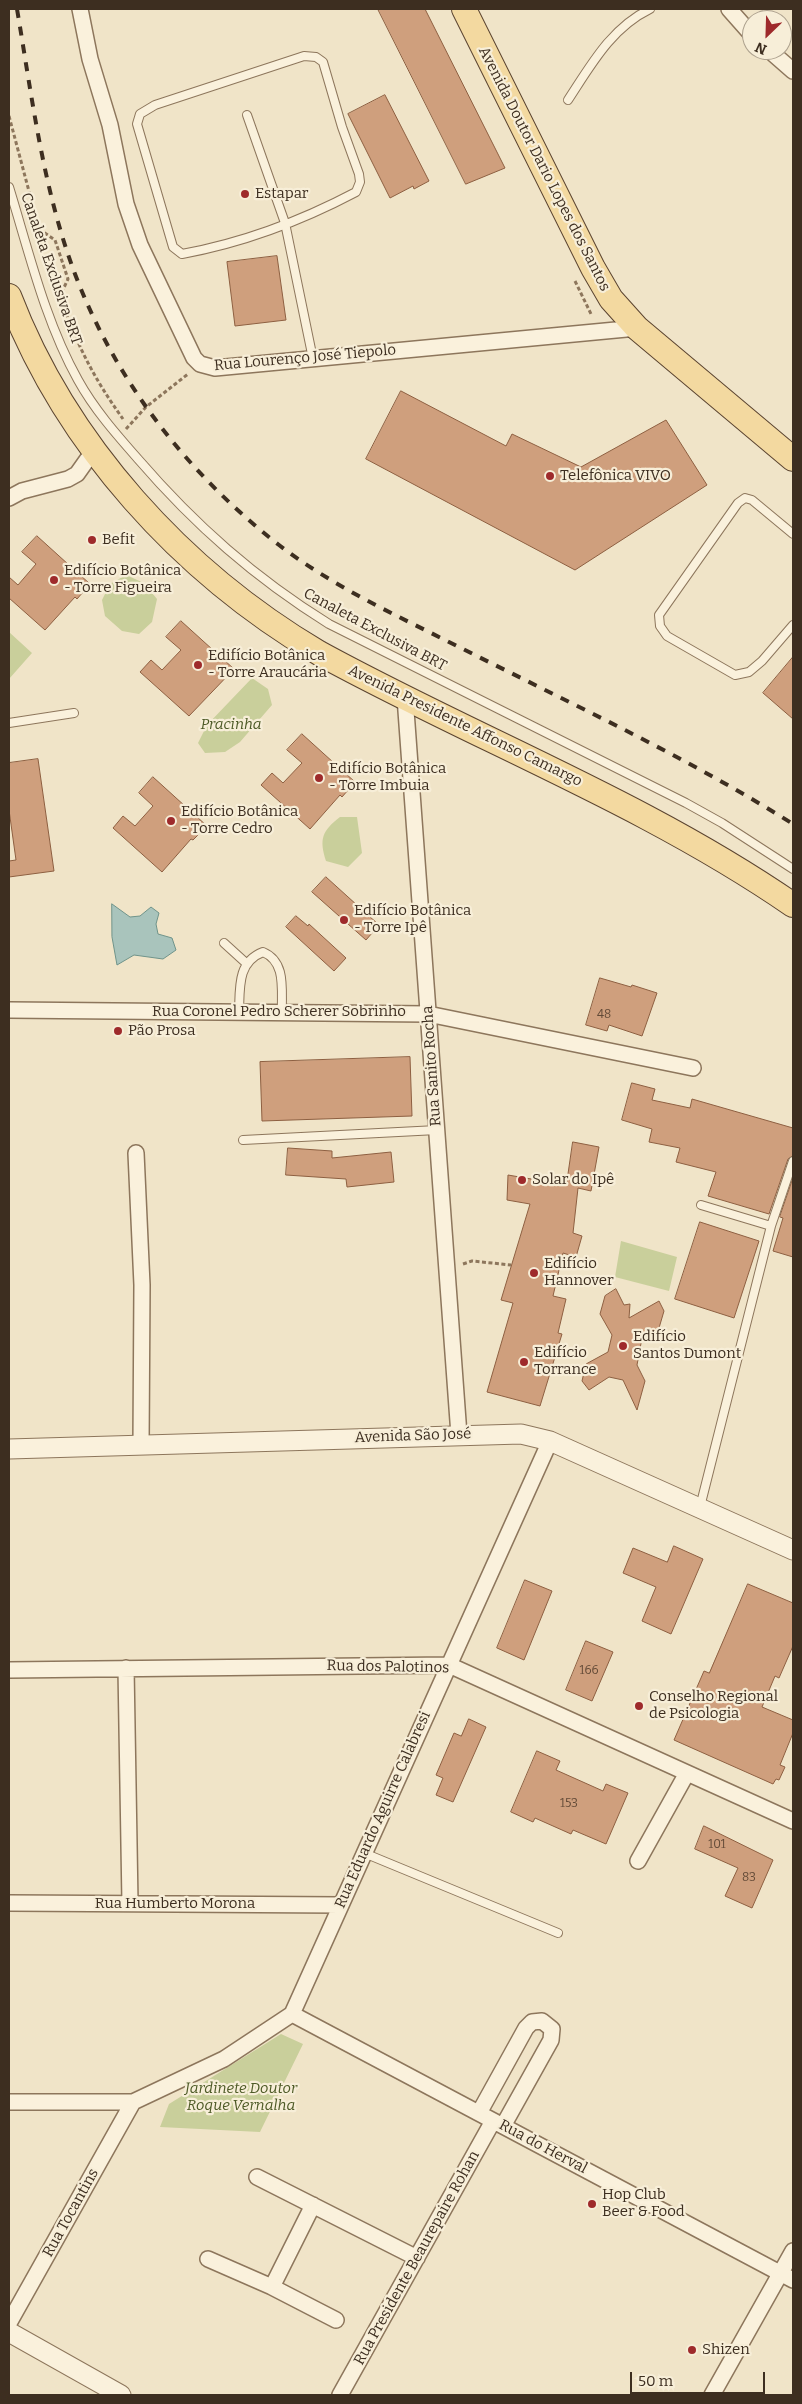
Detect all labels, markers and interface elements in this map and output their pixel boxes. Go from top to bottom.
north arrow [742,10,792,60]
text: N [753,38,769,58]
street label: Avenida Doutor Dario Lopes dos Santos [474,44,614,294]
place label: Estapar [255,185,308,203]
marker: Estapar [239,188,251,200]
street label: Canaleta Exclusiva BRT [16,191,86,347]
street label: Rua Lourenço José Tiepolo [213,341,397,375]
place label: Telefônica VIVO [560,467,671,485]
marker: Telefônica VIVO [544,470,556,482]
place label: Befit [102,531,135,549]
marker: Befit [86,534,98,546]
place label: Edifício Botânica - Torre Figueira [64,562,181,597]
marker: Edifício Botânica - Torre Figueira [48,574,60,586]
street label: Canaleta Exclusiva BRT [300,585,450,675]
place label: Edifício Botânica - Torre Araucária [208,647,327,682]
marker: Edifício Botânica - Torre Araucária [192,659,204,671]
street label: Avenida Presidente Affonso Camargo [345,661,585,791]
park label: Pracinha [200,716,262,734]
place label: Edifício Botânica - Torre Imbuia [329,760,446,795]
marker: Edifício Botânica - Torre Imbuia [313,772,325,784]
place label: Edifício Botânica - Torre Cedro [181,803,298,838]
marker: Edifício Botânica - Torre Cedro [165,815,177,827]
place label: Edifício Botânica - Torre Ipê [354,902,471,937]
marker: Edifício Botânica - Torre Ipê [338,914,350,926]
street label: Rua Coronel Pedro Scherer Sobrinho [152,1003,406,1021]
street label: Rua Sanito Rocha [419,1005,445,1127]
house number: 48 [597,1008,611,1022]
place label: Pão Prosa [128,1022,195,1040]
marker: Pão Prosa [112,1025,124,1037]
place label: Solar do Ipê [532,1171,614,1189]
marker: Solar do Ipê [516,1174,528,1186]
place label: Edifício Hannover [544,1255,614,1290]
marker: Edifício Hannover [528,1267,540,1279]
place label: Edifício Santos Dumont [633,1328,741,1363]
marker: Edifício Santos Dumont [617,1340,629,1352]
place label: Edifício Torrance [534,1344,597,1379]
marker: Edifício Torrance [518,1356,530,1368]
street label: Avenida São José [354,1425,472,1447]
street label: Rua dos Palotinos [326,1657,450,1677]
house number: 166 [580,1664,598,1678]
place label: Conselho Regional de Psicologia [649,1688,778,1723]
marker: Conselho Regional de Psicologia [633,1700,645,1712]
street label: Rua Eduardo Aguirre Calabresi [331,1709,435,1911]
house number: 153 [560,1797,578,1811]
house number: 101 [708,1838,726,1852]
house number: 83 [742,1871,756,1885]
street label: Rua Humberto Morona [95,1895,255,1913]
park label: Jardinete Doutor Roque Vernalha [185,2080,297,2115]
street label: Rua do Herval [496,2116,590,2178]
street label: Rua Presidente Beaurepaire Rohan [350,2148,484,2368]
street label: Rua Tocantins [39,2166,103,2260]
place label: Hop Club Beer & Food [602,2186,685,2221]
marker: Hop Club Beer & Food [586,2198,598,2210]
place label: Shizen [702,2341,750,2359]
marker: Shizen [686,2344,698,2356]
scale bar [632,2362,767,2394]
text: 50 m [638,2372,673,2390]

